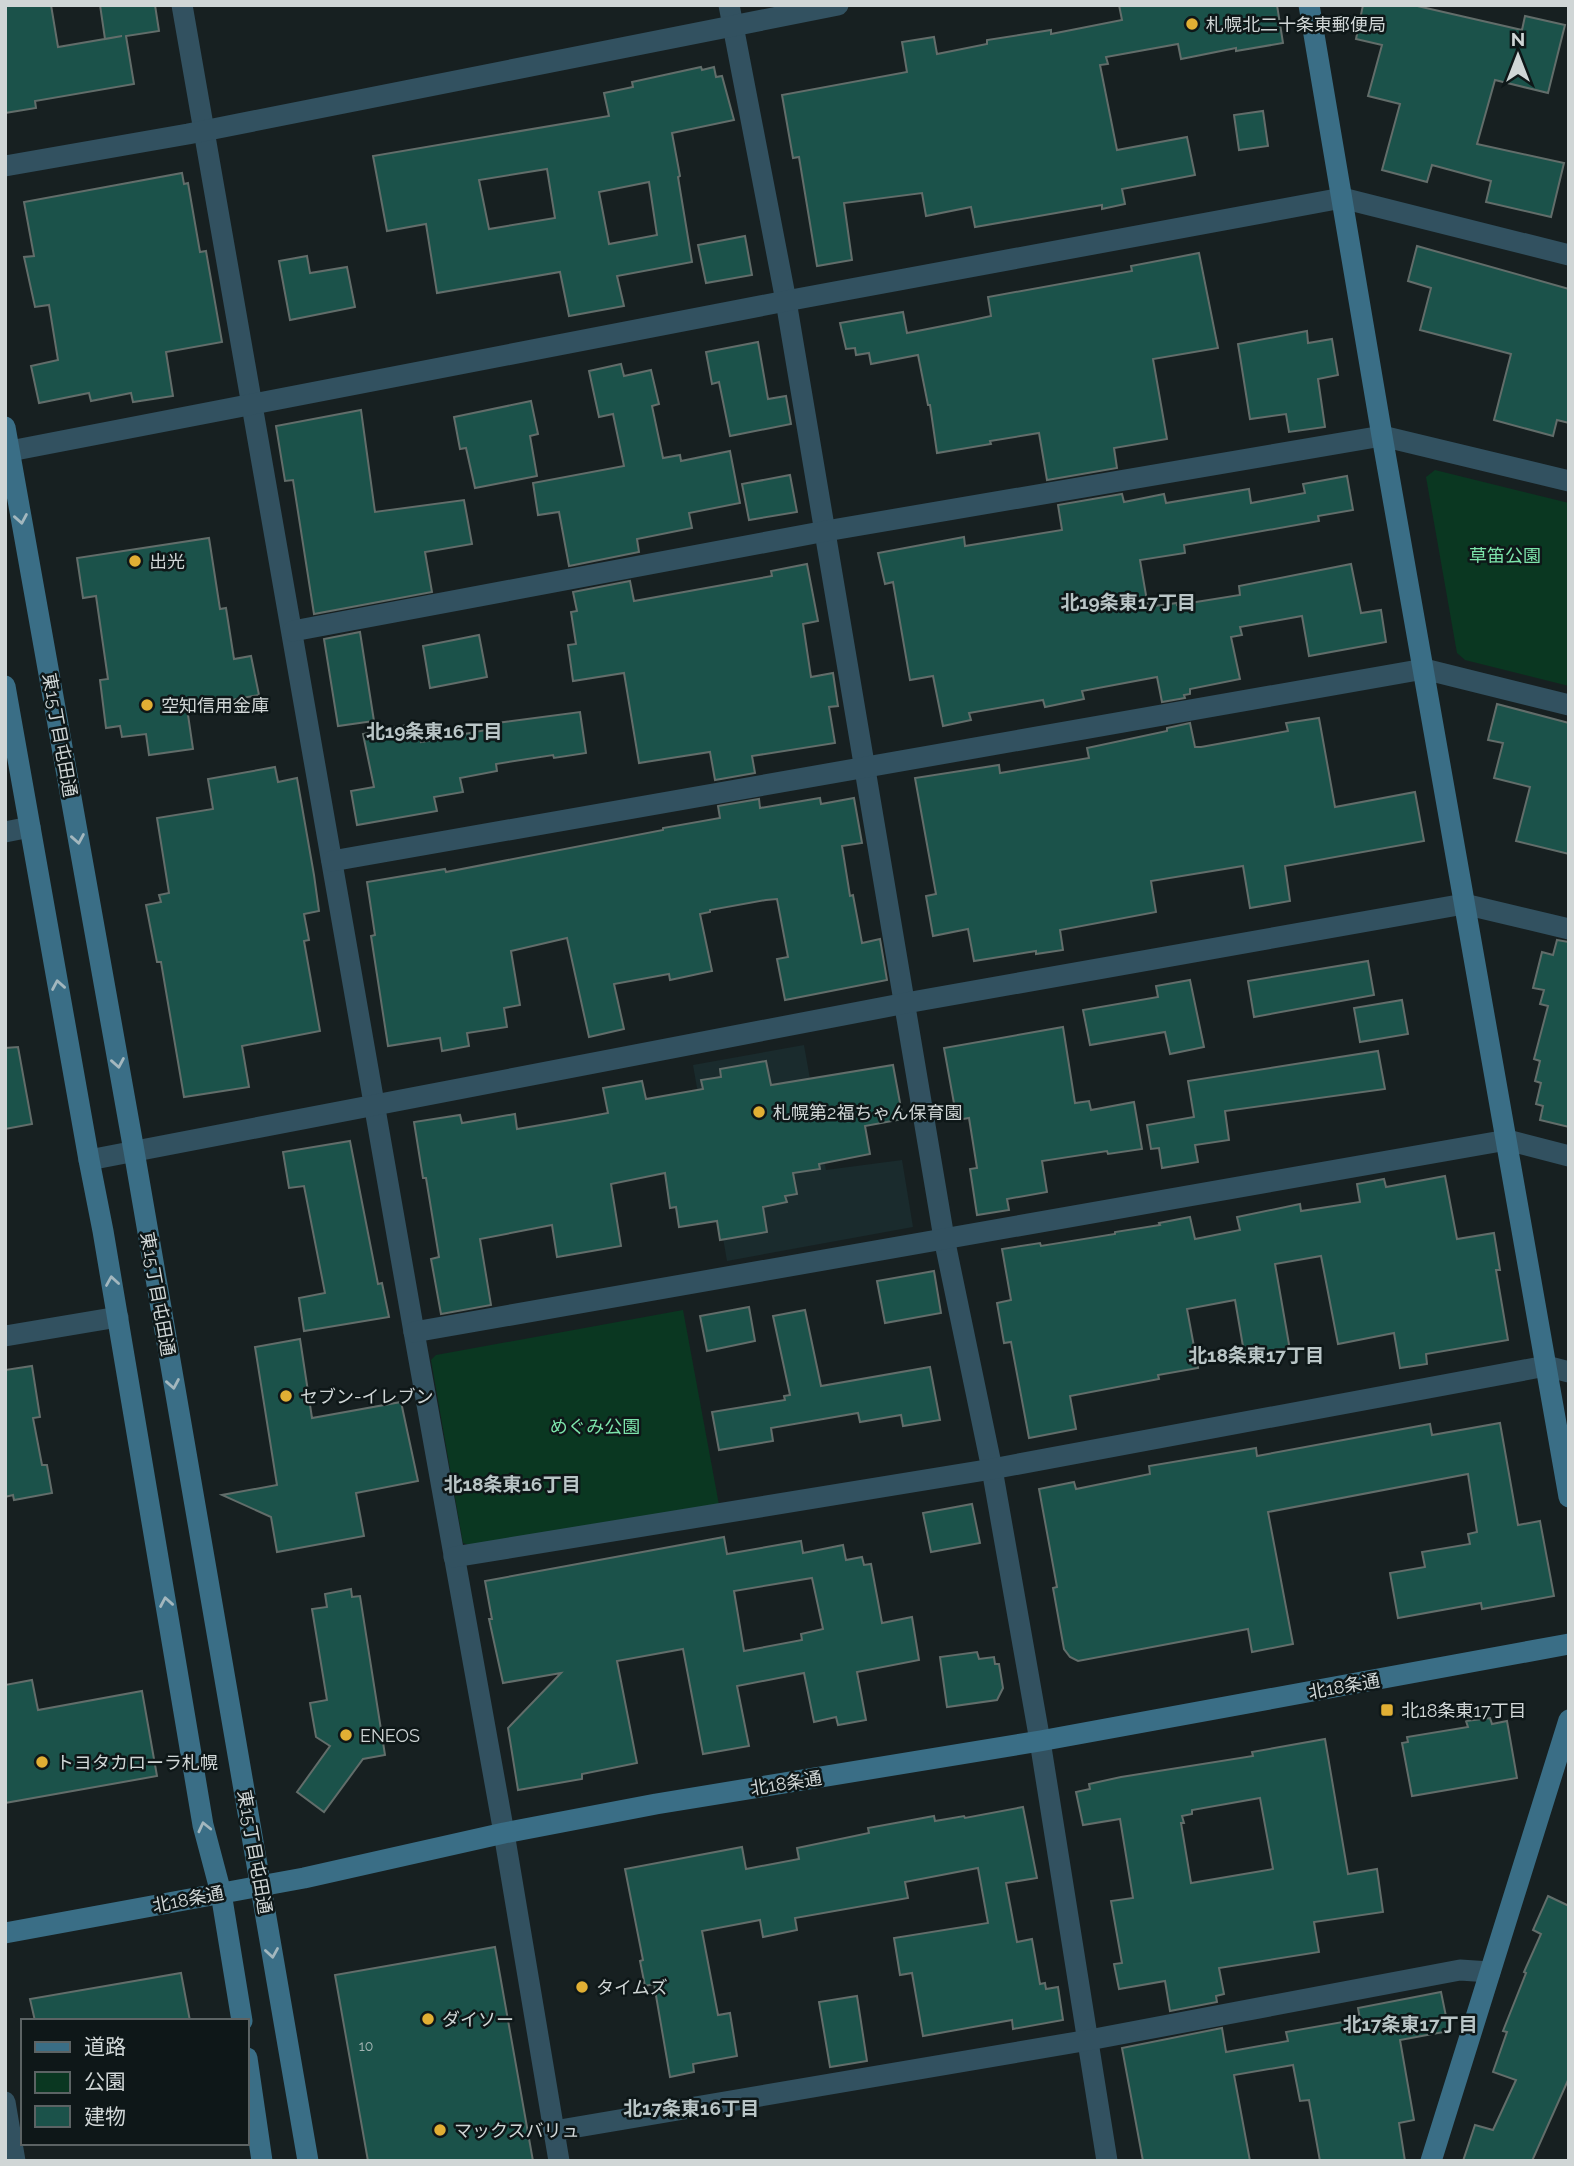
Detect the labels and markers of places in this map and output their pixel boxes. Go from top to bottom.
place label: 札幌北二十条東郵便局 [1206,14,1386,35]
marker: 札幌北二十条東郵便局 [1184,16,1200,32]
place label: 出光 [149,551,185,572]
marker: 出光 [127,553,143,569]
place label: 空知信用金庫 [161,695,269,716]
marker: 空知信用金庫 [139,697,155,713]
place label: 札幌第2福ちゃん保育園 [773,1102,962,1123]
marker: 札幌第2福ちゃん保育園 [751,1104,767,1120]
place label: セブン-イレブン [300,1386,434,1407]
marker: セブン-イレブン [278,1388,294,1404]
place label: 北18条東17丁目 [1401,1700,1527,1721]
marker: 北18条東17丁目 [1379,1702,1395,1718]
place label: ENEOS [360,1725,420,1746]
marker: ENEOS [338,1727,354,1743]
place label: トヨタカローラ札幌 [56,1752,218,1773]
marker: トヨタカローラ札幌 [34,1754,50,1770]
place label: タイムズ [596,1977,668,1998]
marker: タイムズ [574,1979,590,1995]
place label: ダイソー [442,2009,514,2030]
marker: ダイソー [420,2011,436,2027]
place label: マックスバリュ [454,2120,579,2141]
marker: マックスバリュ [432,2122,448,2138]

